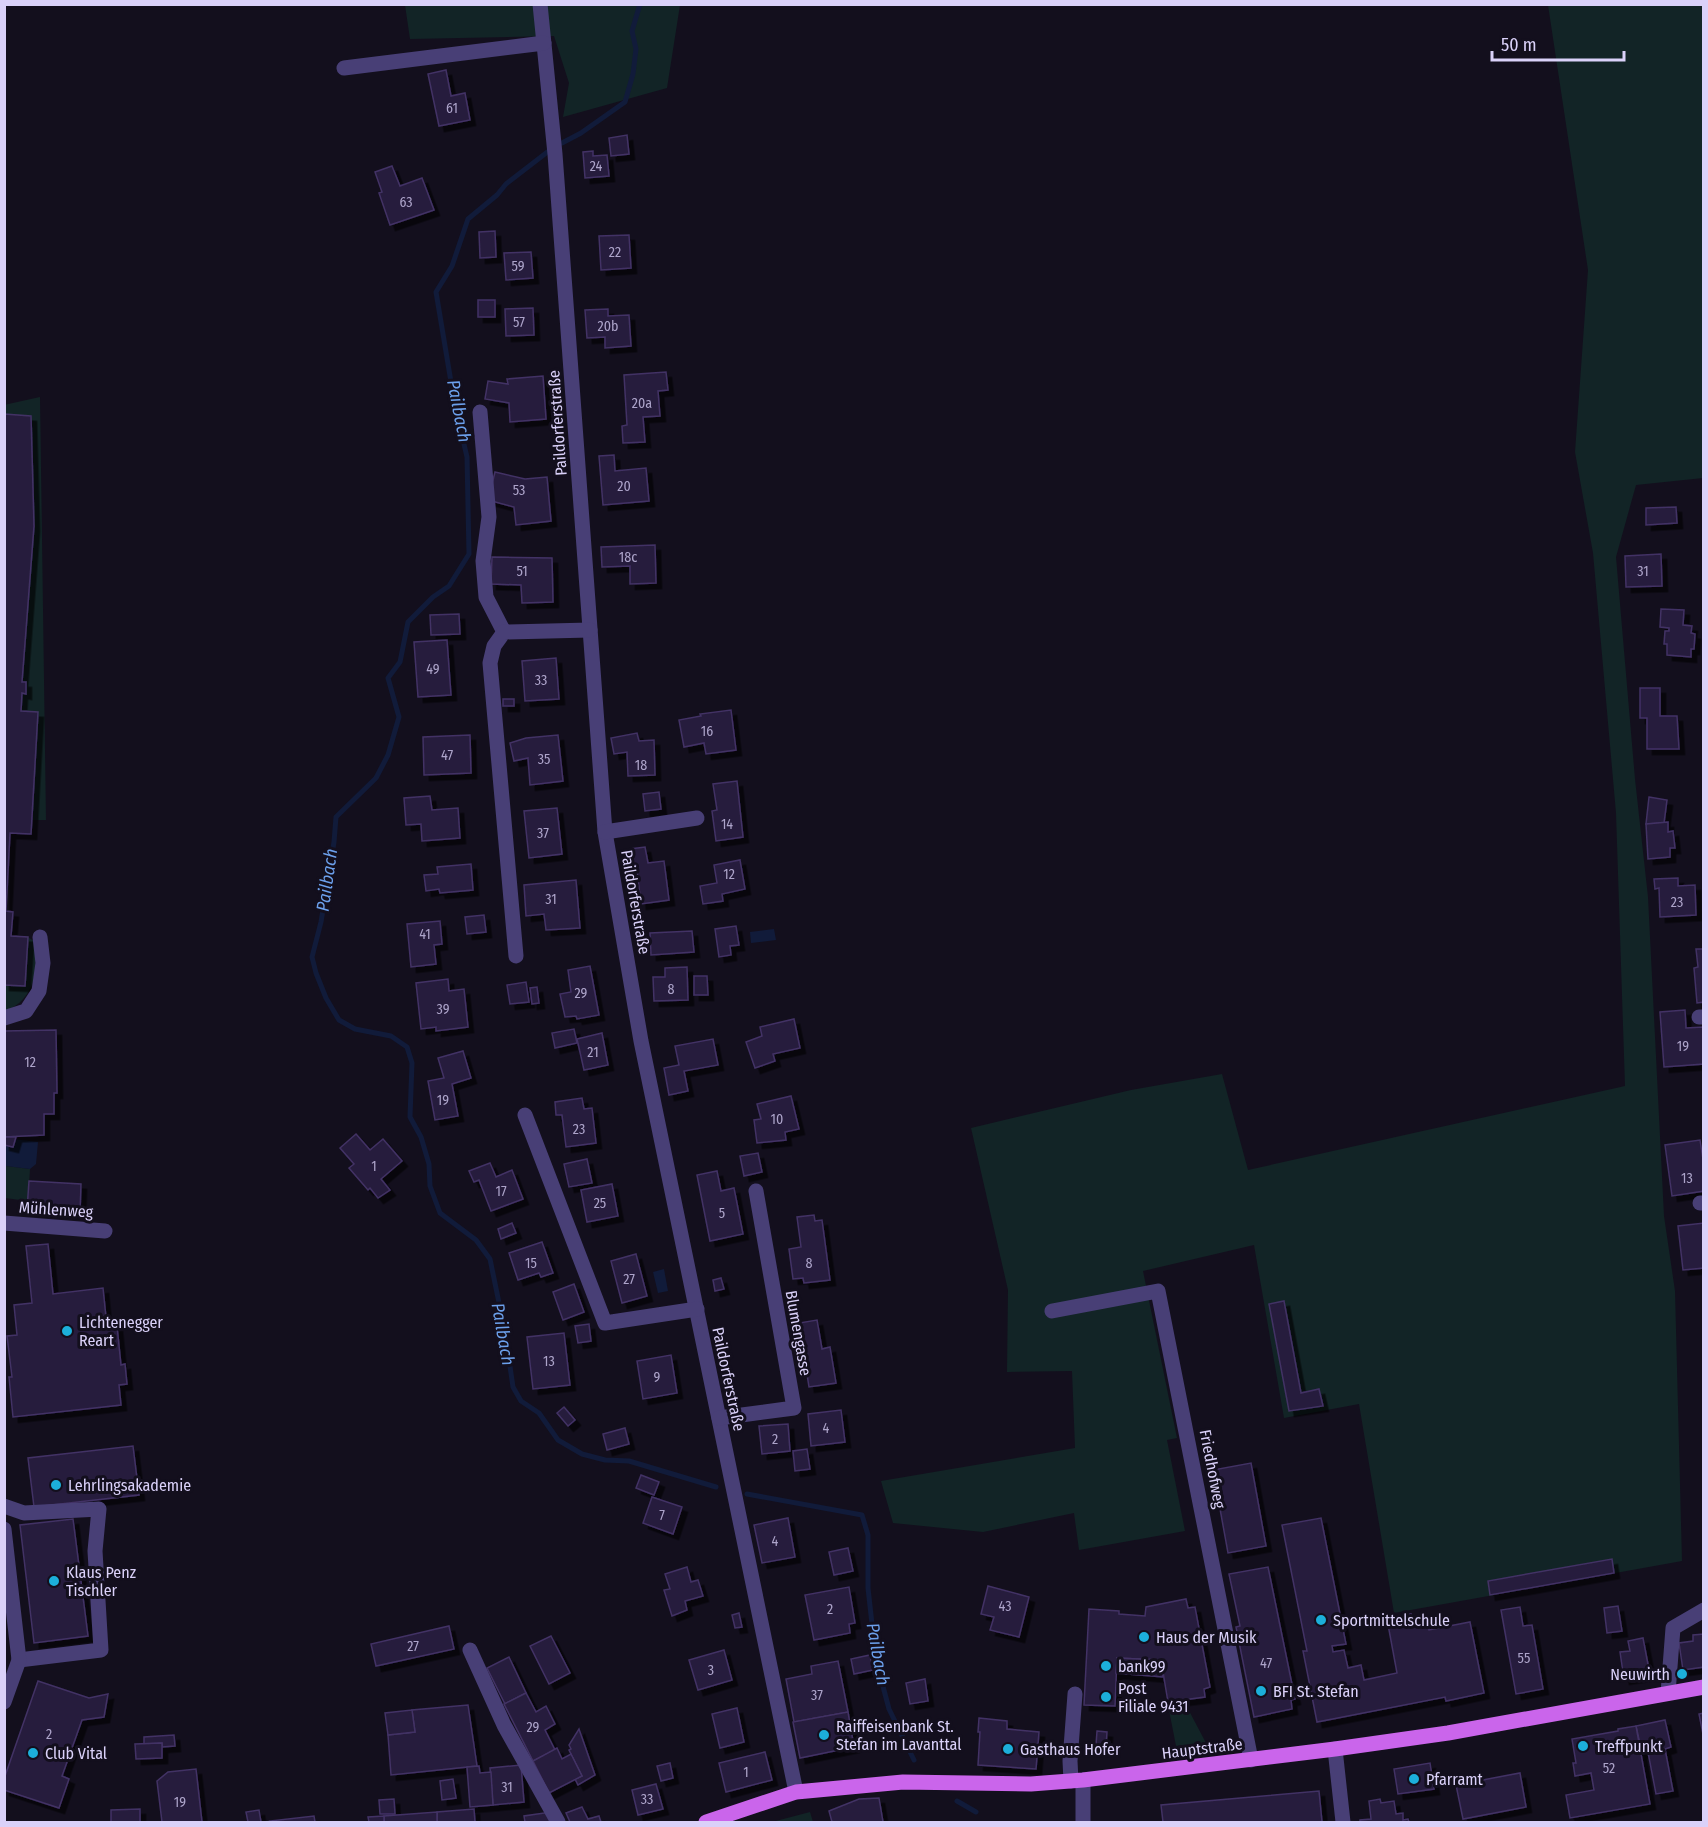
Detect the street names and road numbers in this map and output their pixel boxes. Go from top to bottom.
street label: Paildorferstraße [544,370,571,476]
street label: Paildorferstraße [617,848,654,956]
street label: Mühlenweg [18,1197,94,1222]
street label: Blumengasse [782,1289,815,1377]
street label: Paildorferstraße [708,1325,749,1433]
street label: Friedhofweg [1196,1428,1230,1511]
street label: Hauptstraße [1161,1734,1244,1763]

